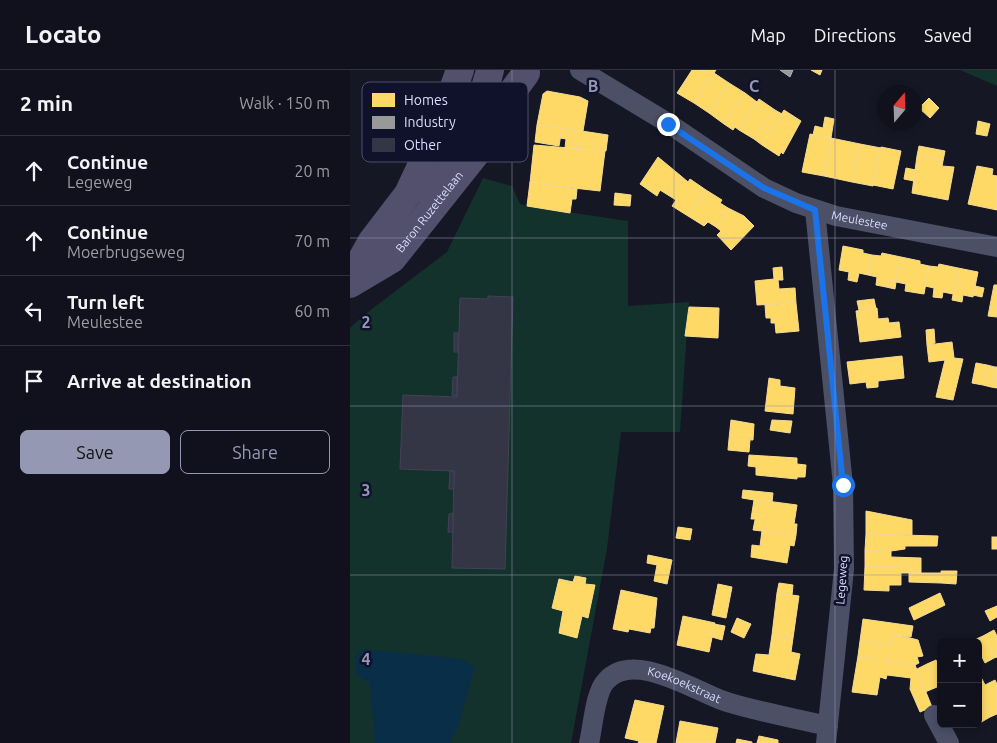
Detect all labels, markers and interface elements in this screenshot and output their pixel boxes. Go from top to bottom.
text: Locato [25,21,101,48]
text: Map [750,25,786,45]
text: Directions [814,25,896,45]
text: Saved [924,25,972,45]
text: B [588,77,598,95]
text: C [749,77,759,95]
legend [362,82,528,162]
north arrow [877,85,922,130]
text: 2 min [20,91,73,115]
text: Homes [404,92,448,108]
text: Walk · 150 m [239,94,330,112]
route end [657,113,680,136]
text: Industry [404,114,456,130]
text: Other [404,137,442,153]
text: Continue [67,151,148,173]
icon: ahead [20,157,48,185]
text: 20 m [294,162,330,180]
street label: Baron Ruzettelaan [393,169,465,255]
text: Legeweg [67,173,132,191]
street label: Meulestee [830,208,889,232]
text: Continue [67,221,148,243]
icon: ahead [20,227,48,255]
text: 70 m [294,232,330,250]
text: Moerbrugseweg [67,243,185,261]
text: Turn left [67,291,145,313]
icon: left [20,297,48,325]
text: 60 m [294,302,330,320]
text: Meulestee [67,313,143,331]
text: 2 [361,313,371,331]
icon: arrive [20,367,48,395]
text: Arrive at destination [67,370,252,392]
button: Save [20,430,170,474]
button: Share [180,430,330,474]
route start [832,474,855,497]
text: 3 [361,481,371,499]
street label: Legeweg [833,555,850,605]
map controls [937,638,982,728]
button: + [937,638,982,683]
text: 4 [361,650,371,668]
street label: Koekoekstraat [646,664,723,705]
button: − [937,683,982,728]

